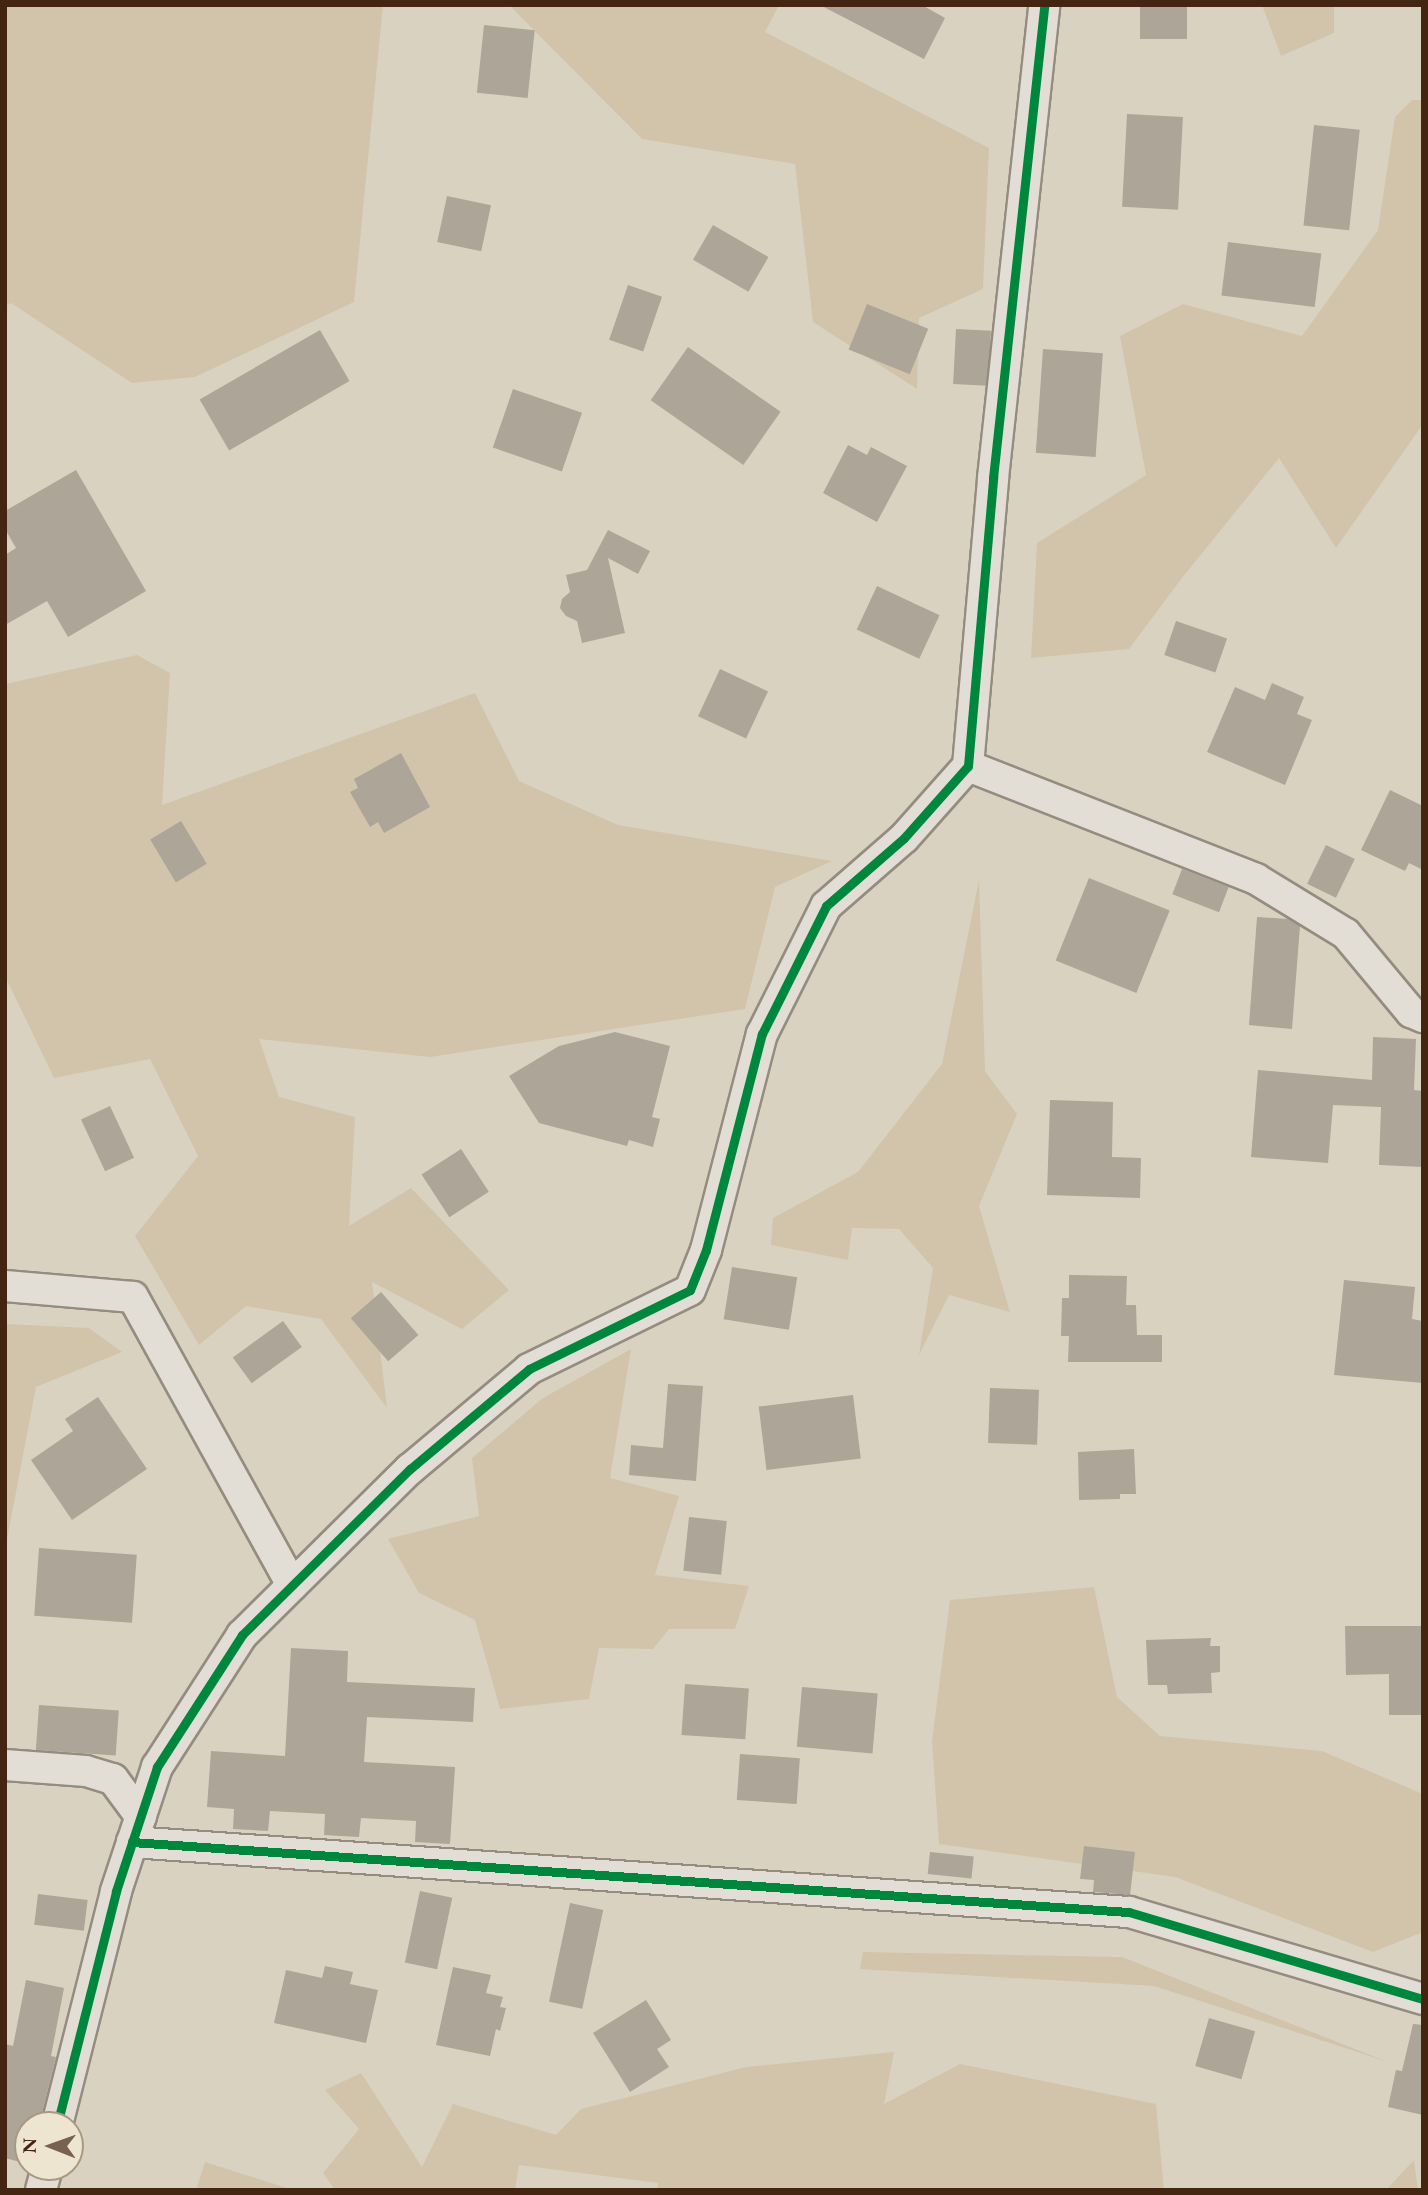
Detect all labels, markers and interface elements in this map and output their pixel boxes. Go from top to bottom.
north arrow [14,2111,84,2181]
text: N [17,2138,42,2154]

